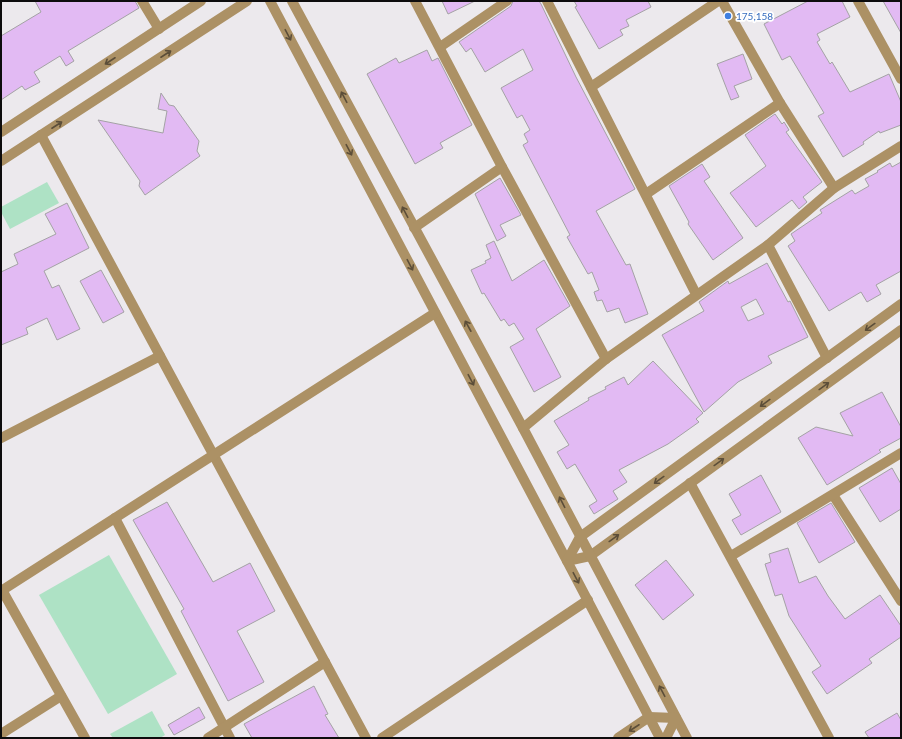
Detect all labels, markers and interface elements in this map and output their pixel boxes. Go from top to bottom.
place label: 175,158 [736,10,773,22]
marker: 175,158 [723,11,733,21]
one-way arrow [285,29,293,41]
one-way arrow [160,50,171,58]
one-way arrow [104,57,116,65]
one-way arrow [339,91,347,103]
one-way arrow [51,121,62,129]
one-way arrow [346,144,354,156]
one-way arrow [401,206,409,218]
one-way arrow [407,259,415,271]
one-way arrow [463,320,471,332]
one-way arrow [864,323,875,331]
one-way arrow [468,374,476,386]
one-way arrow [819,381,830,390]
one-way arrow [759,399,770,408]
one-way arrow [714,458,725,466]
one-way arrow [654,476,665,484]
one-way arrow [558,496,565,508]
one-way arrow [608,534,619,543]
one-way arrow [573,571,580,583]
one-way arrow [658,685,666,697]
one-way arrow [628,723,639,732]

